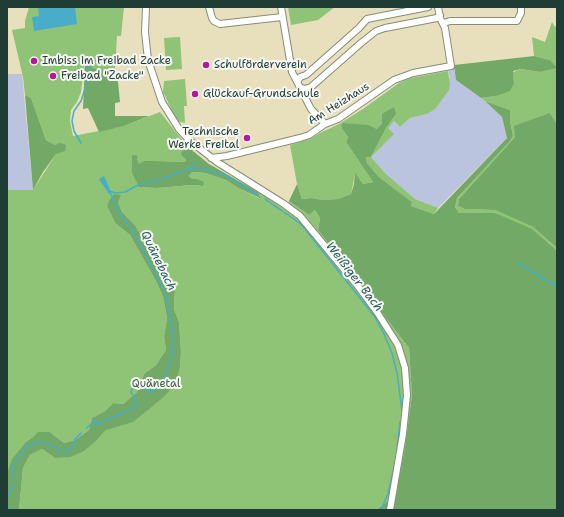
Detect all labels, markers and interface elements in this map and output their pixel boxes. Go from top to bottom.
place label: Imbiss im Freibad Zacke [42,54,171,68]
marker: Imbiss im Freibad Zacke [29,56,39,66]
place label: Schulförderverein [214,58,307,72]
marker: Schulförderverein [201,60,211,70]
place label: Freibad "Zacke" [61,69,144,83]
marker: Freibad "Zacke" [48,71,58,81]
street label: Am Heizhaus [306,80,372,128]
place label: Glückauf-Grundschule [203,87,319,101]
marker: Glückauf-Grundschule [190,89,200,99]
place label: Technische Werke Freital [168,125,239,151]
marker: Technische Werke Freital [242,133,252,143]
water label: Quänebach [137,229,179,293]
water label: Weißiger Bach [322,239,386,315]
park label: Quänetal [132,377,180,391]

